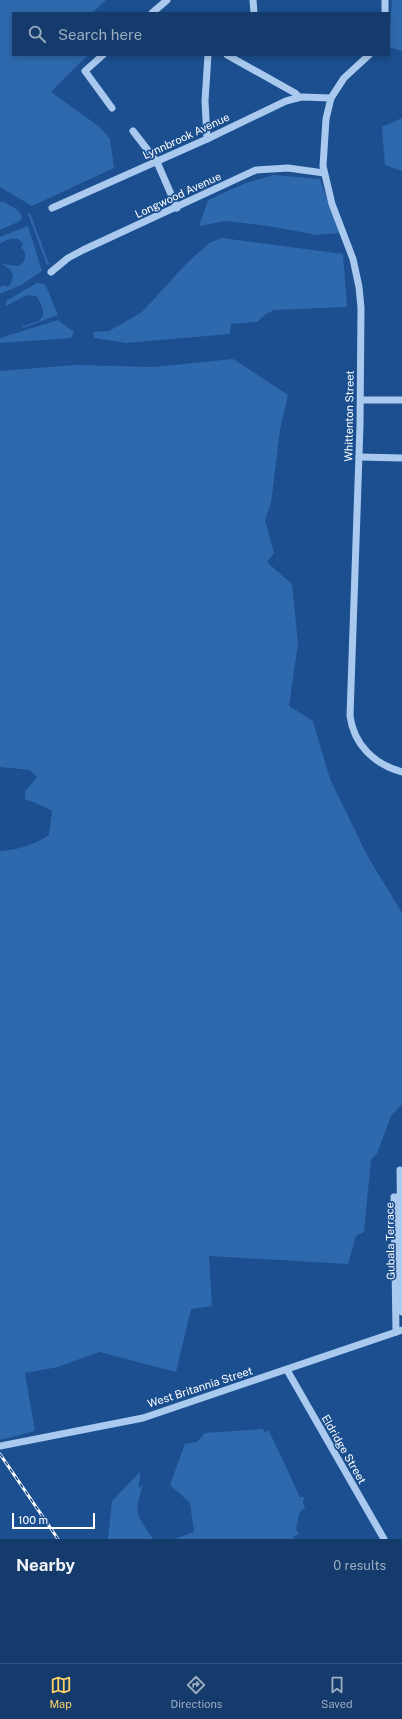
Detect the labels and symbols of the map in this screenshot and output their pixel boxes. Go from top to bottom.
street label: Lynnbrook Avenue [141,111,231,161]
street label: Longwood Avenue [133,170,223,220]
street label: Whittenton Street [342,370,356,462]
street label: Gubala Terrace [383,1202,397,1280]
street label: West Britannia Street [146,1364,254,1410]
street label: Eldridge Street [319,1412,369,1486]
scale bar [12,1511,95,1530]

